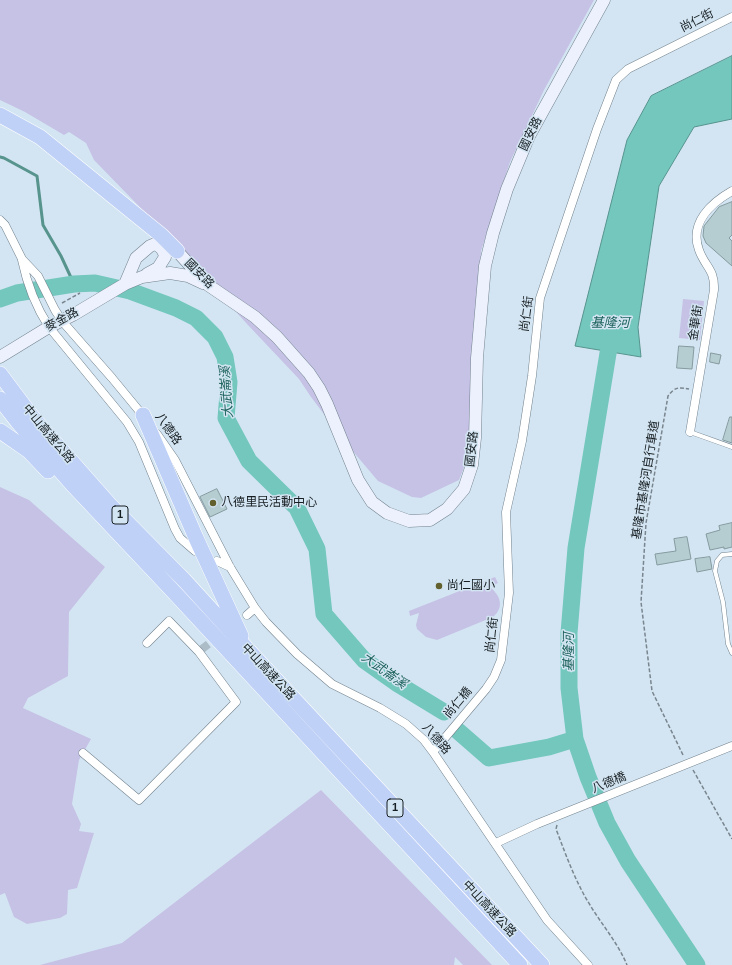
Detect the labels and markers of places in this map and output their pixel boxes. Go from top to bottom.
place label: 八德里民活動中心 [221,496,317,510]
marker: 八德里民活動中心 [208,498,218,508]
place label: 尚仁國小 [447,579,495,593]
marker: 尚仁國小 [434,581,444,591]

